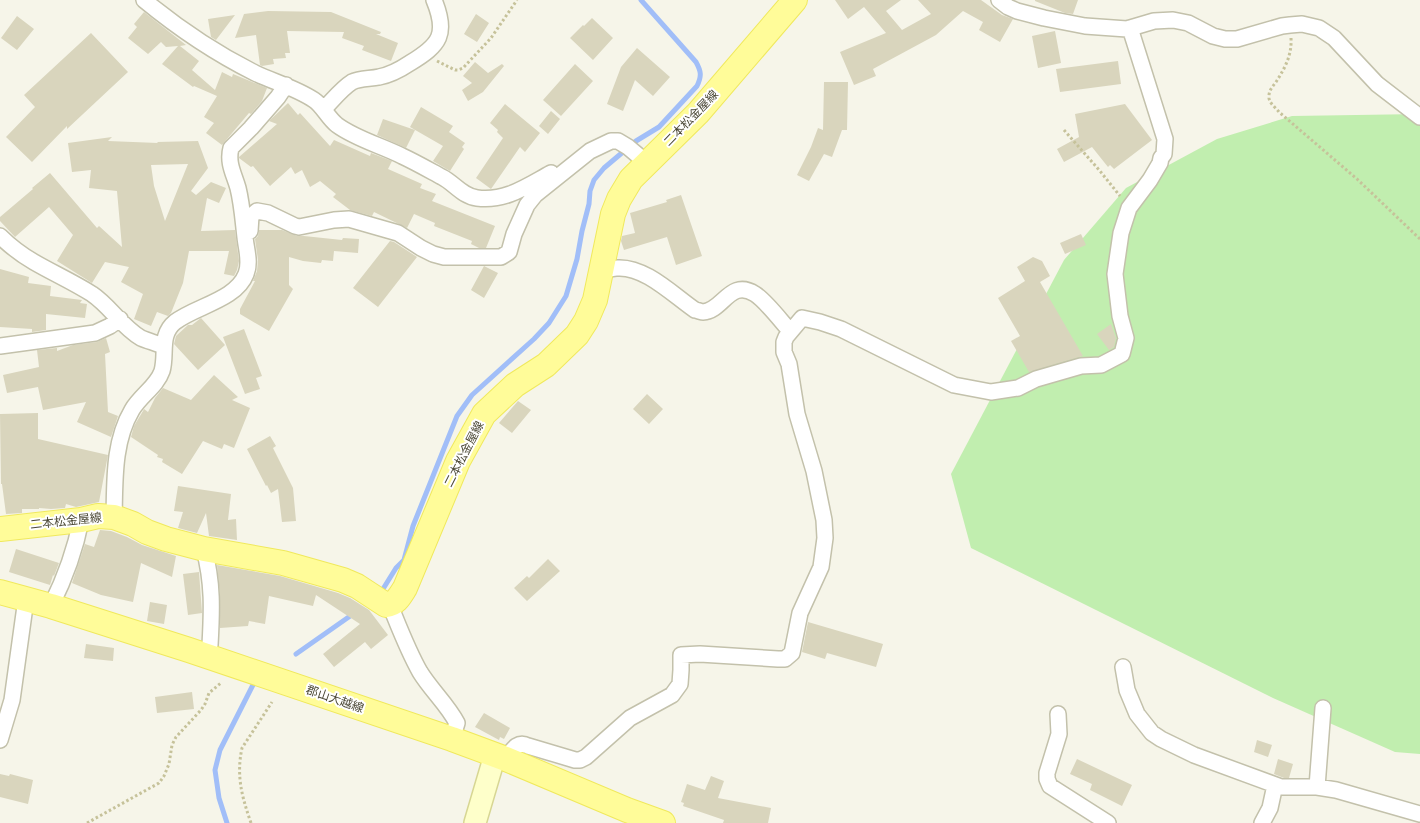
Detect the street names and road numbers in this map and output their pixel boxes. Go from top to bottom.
street label: 二本松金屋線 [660,87,721,149]
street label: 二本松金屋線 [441,418,487,489]
street label: 二本松金屋線 [29,509,103,532]
street label: 郡山大越線 [304,682,366,715]

